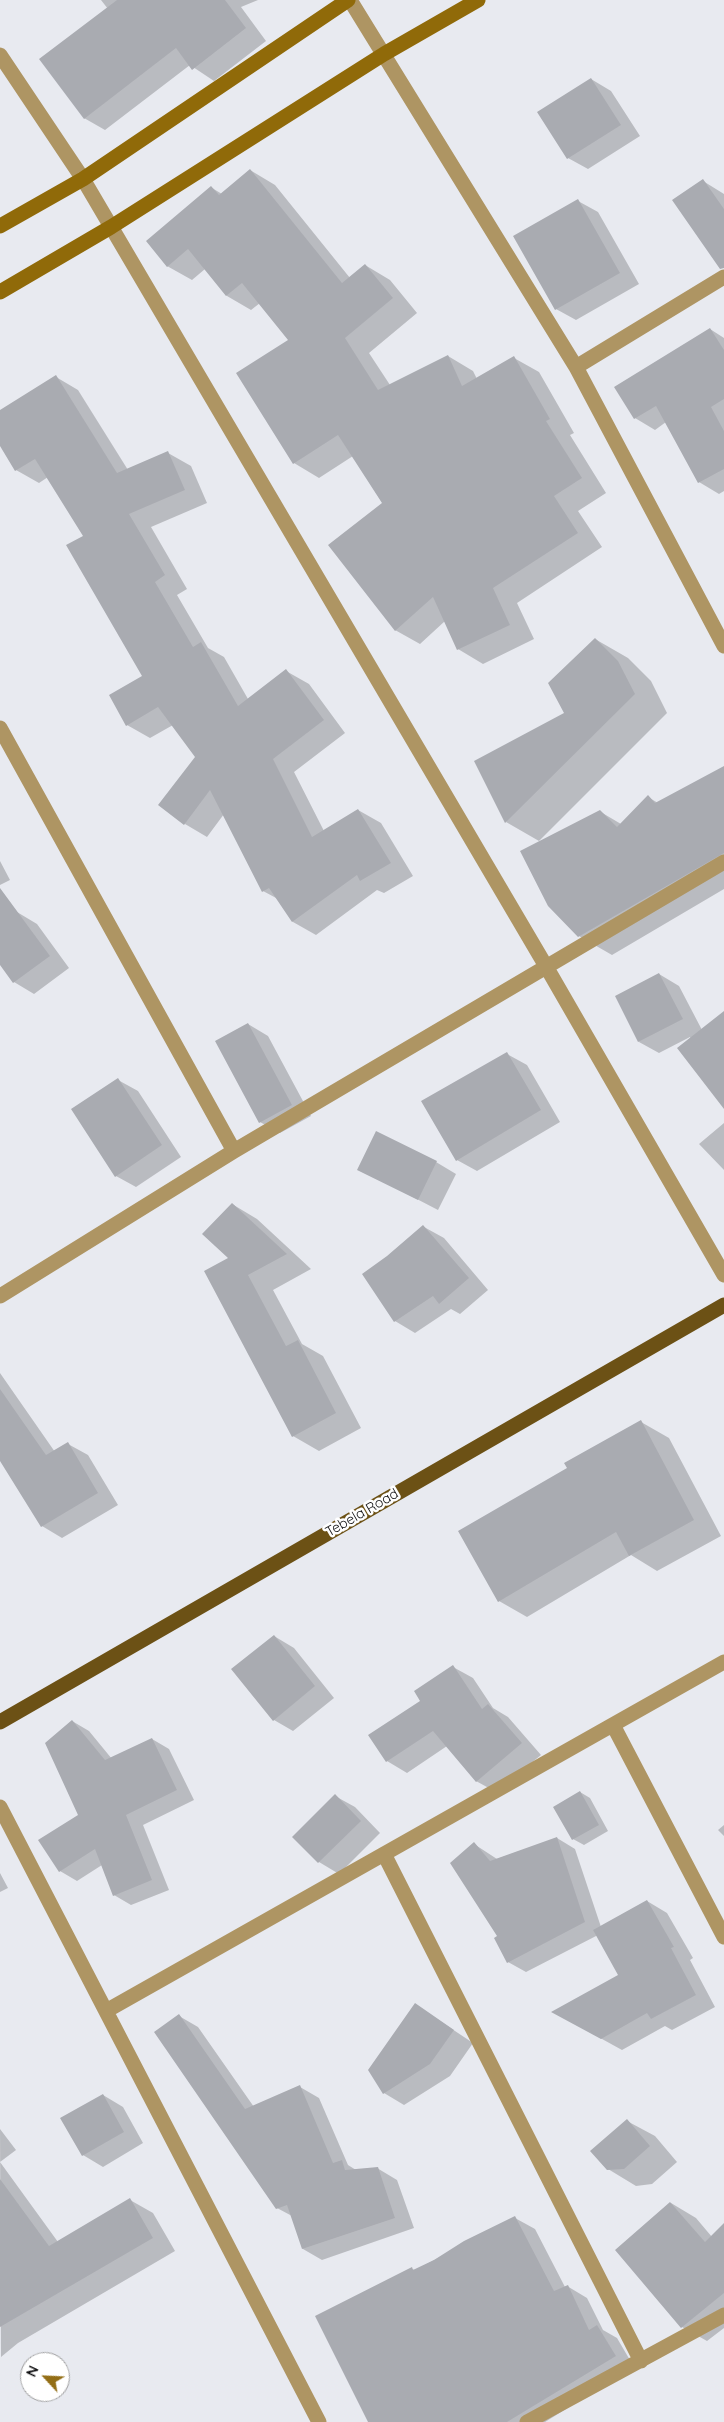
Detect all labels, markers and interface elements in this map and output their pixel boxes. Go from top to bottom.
street label: Tebela Road [323,1485,401,1541]
north arrow [20,2352,70,2402]
text: N [22,2363,43,2380]

